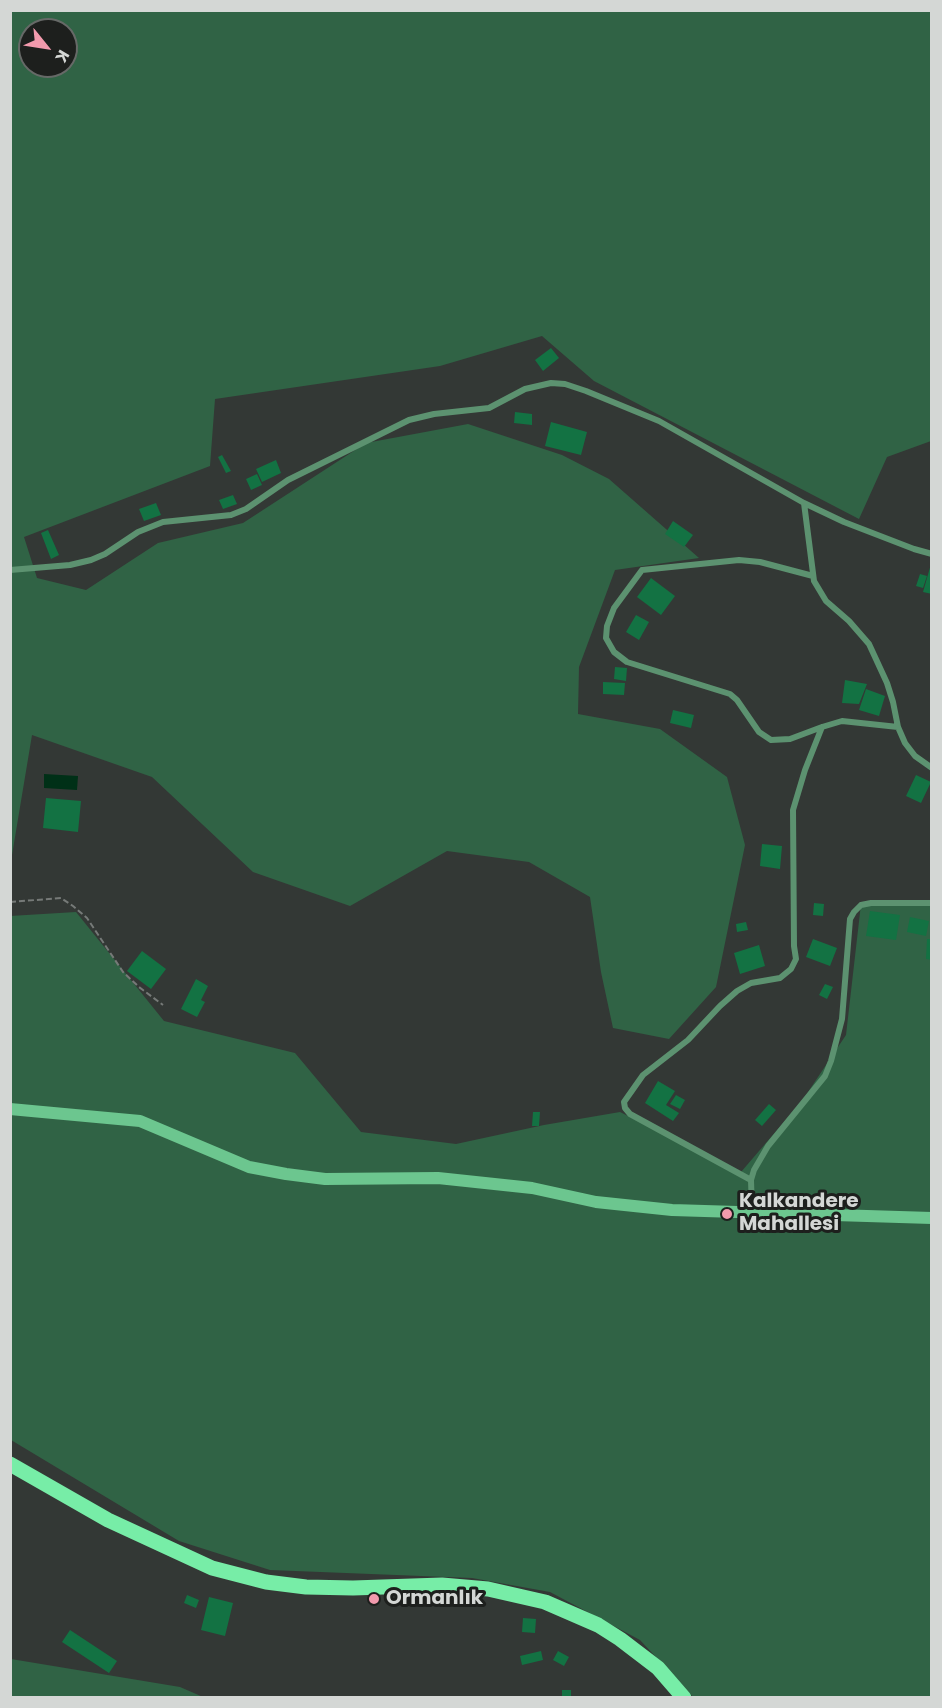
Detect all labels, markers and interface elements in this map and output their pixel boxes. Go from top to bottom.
north arrow [18,18,78,78]
text: K [50,46,75,67]
place label: Kalkandere Mahallesi [739,1190,859,1237]
marker: Kalkandere Mahallesi [720,1207,734,1221]
place label: Ormanlık [386,1587,483,1611]
marker: Ormanlık [367,1592,381,1606]

